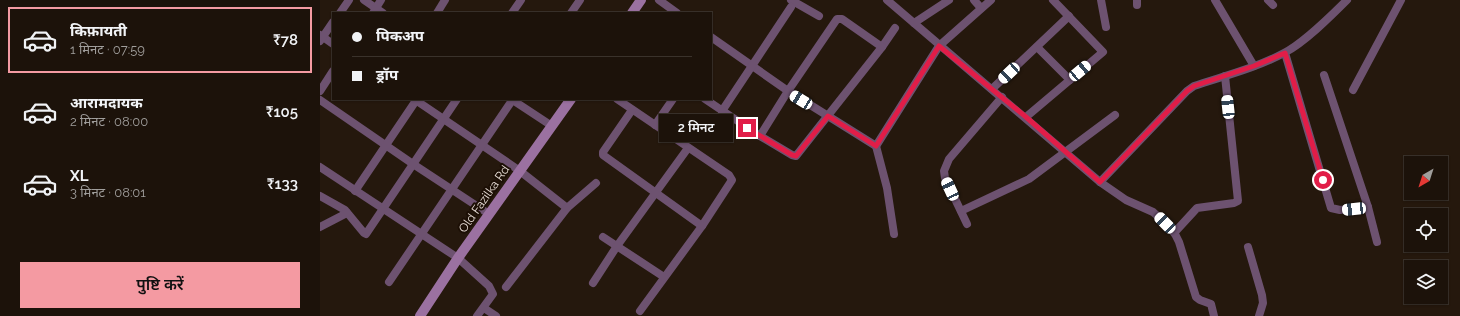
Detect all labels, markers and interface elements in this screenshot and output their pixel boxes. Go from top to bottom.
icon: car [22,22,58,58]
text: किफ़ायती [70,22,127,40]
text: पिकअप [376,27,424,45]
text: ₹78 [273,31,298,49]
text: 1 मिनट · 07:59 [70,42,145,57]
car [1067,59,1093,83]
car [996,60,1022,86]
text: ड्रॉप [376,66,398,84]
car [788,89,814,111]
icon: car [22,94,58,130]
text: आरामदायक [70,94,143,112]
car [1221,94,1235,120]
text: ₹105 [266,103,298,121]
text: 2 मिनट · 08:00 [70,114,148,129]
callout: 2 मिनट [659,114,733,142]
route end [738,119,756,137]
text: 2 मिनट [678,120,714,135]
north arrow [1404,156,1448,200]
map controls [1404,156,1448,304]
street label: Old Fazilka Rd [456,163,512,235]
icon: car [22,166,58,202]
text: XL [70,167,88,185]
route start [1314,171,1332,189]
text: ₹133 [267,175,298,193]
car [939,176,961,202]
text: 3 मिनट · 08:01 [70,185,146,200]
car [1341,202,1367,216]
button: locate [1404,208,1448,252]
car [1152,210,1178,236]
button: layers [1404,260,1448,304]
button: पुष्टि करें [20,262,300,308]

